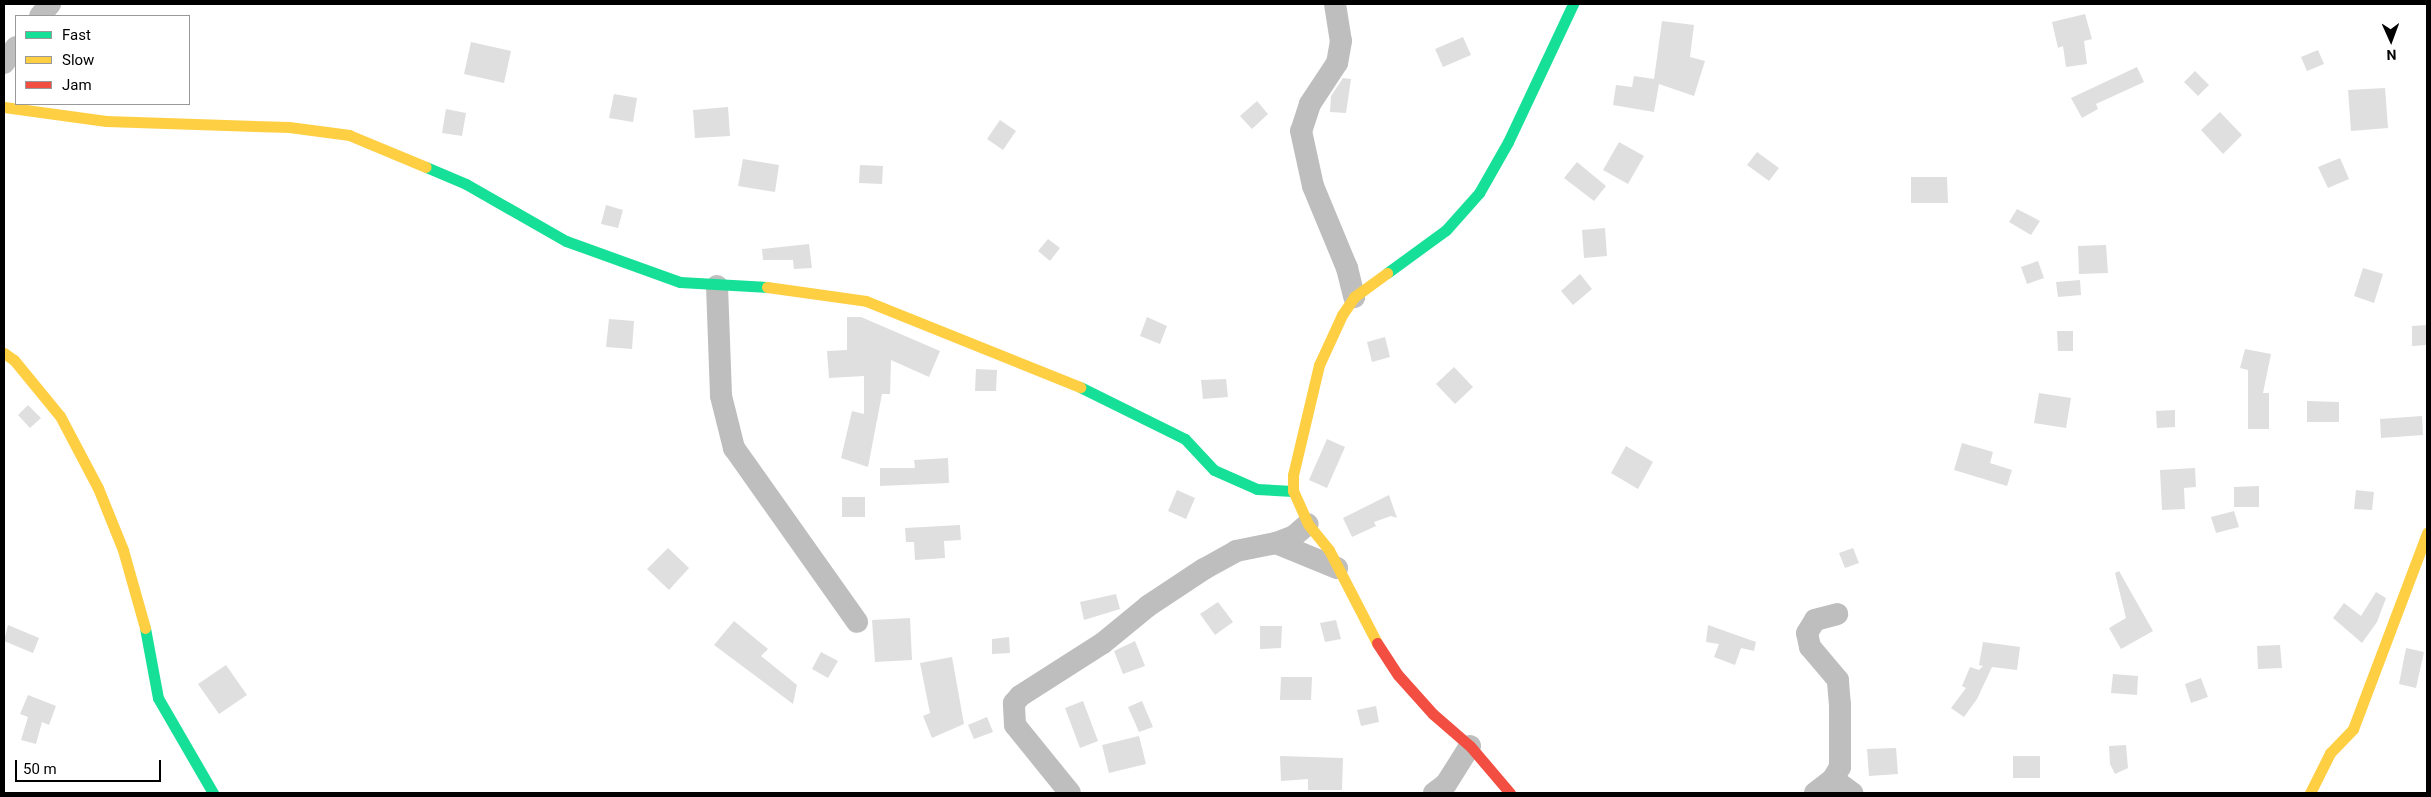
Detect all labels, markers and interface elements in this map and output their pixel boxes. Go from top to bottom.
legend [15,15,190,105]
north arrow [2366,15,2416,65]
text: Fast [62,26,91,44]
text: N [2386,47,2397,63]
text: Slow [62,51,94,69]
text: Jam [62,76,92,94]
scale bar [18,750,164,782]
text: 50 m [23,760,57,778]

